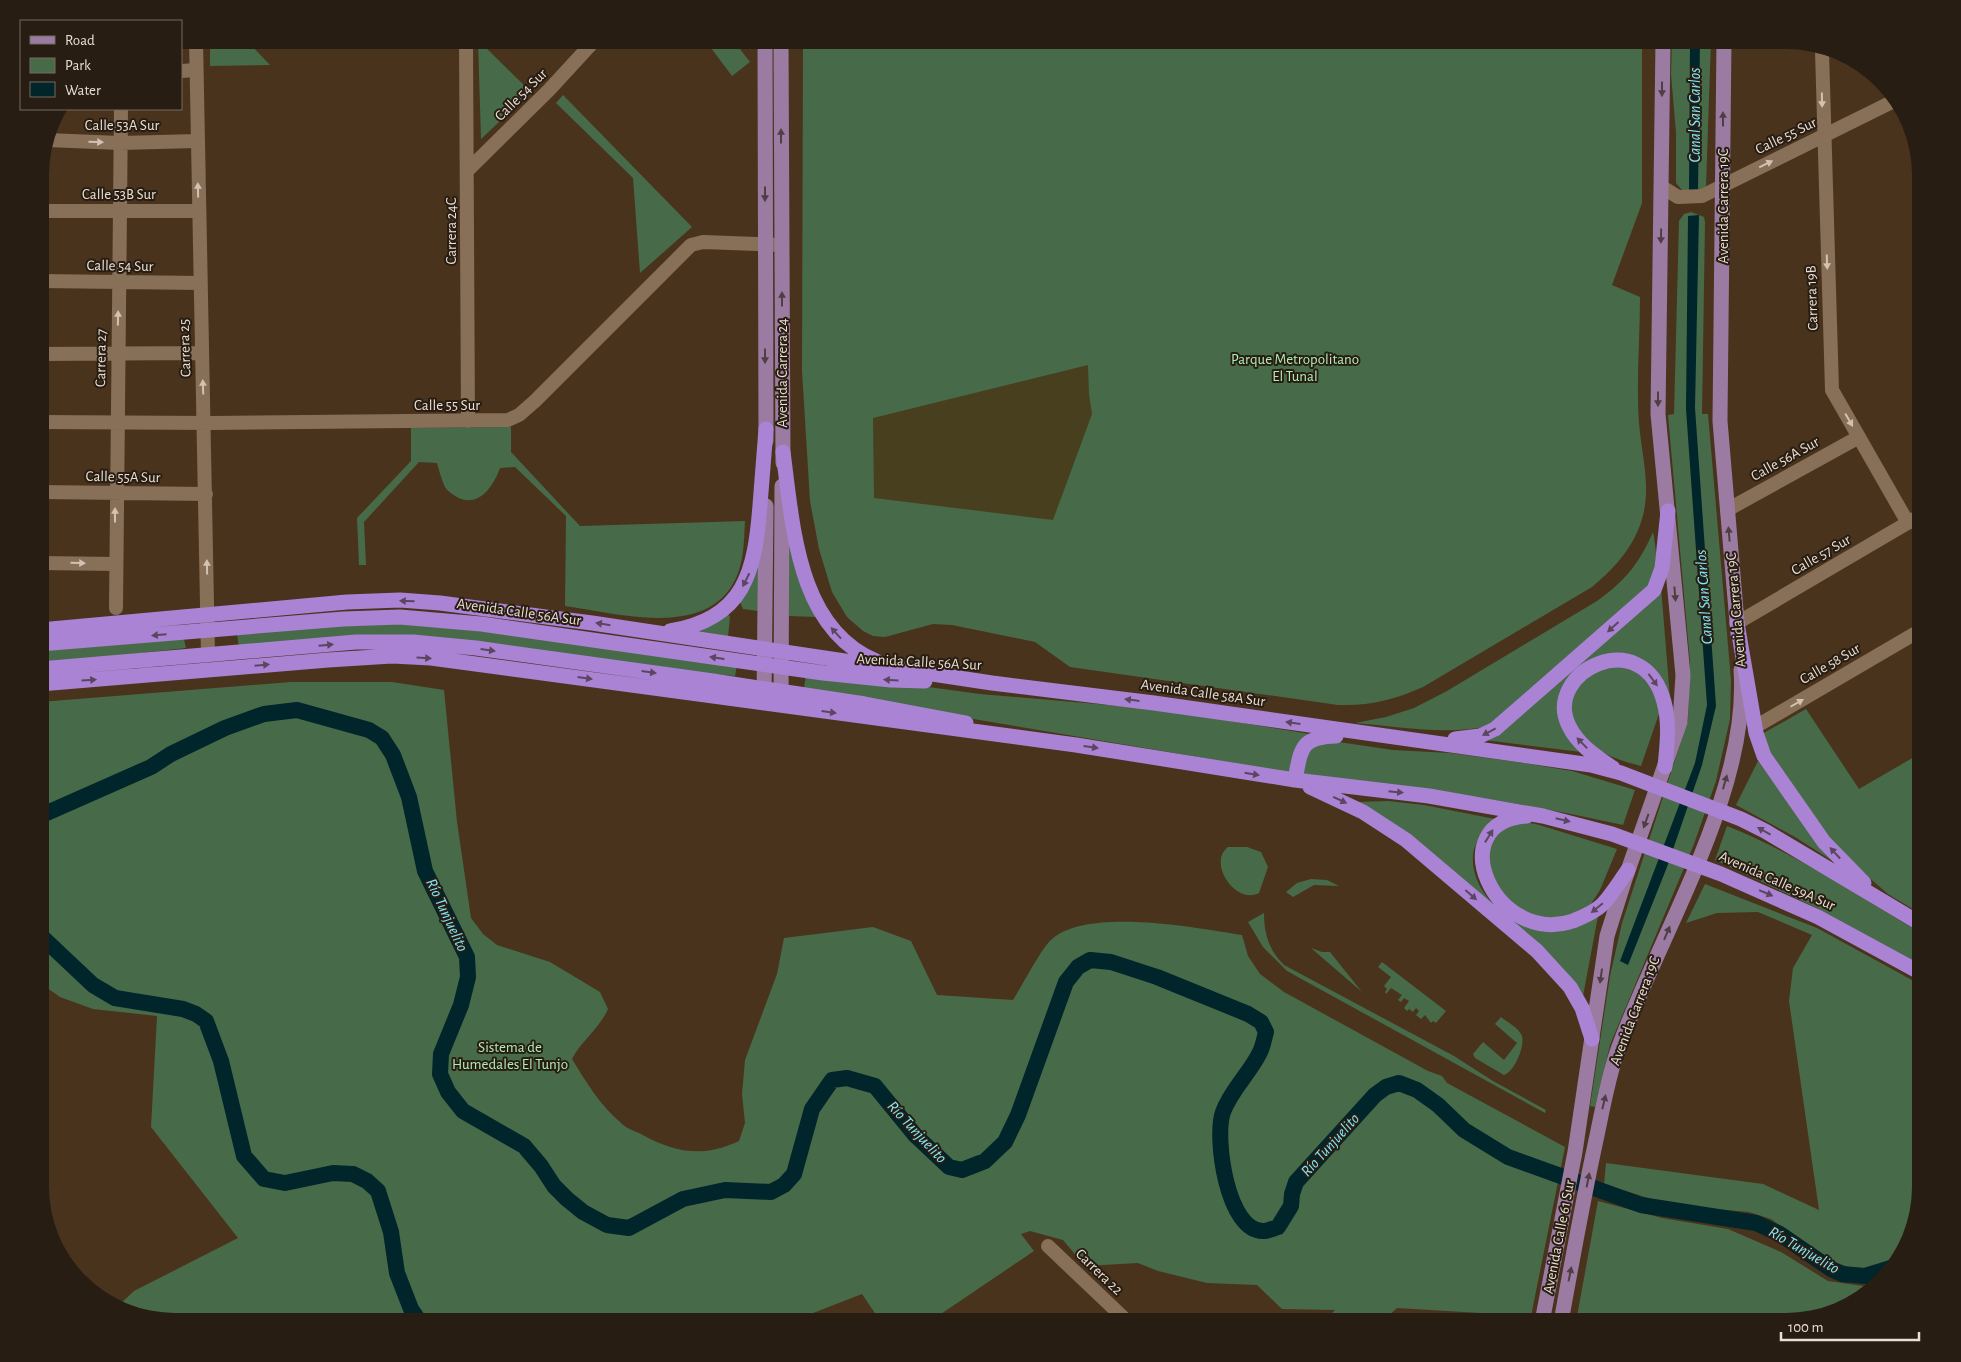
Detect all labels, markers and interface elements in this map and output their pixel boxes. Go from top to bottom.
legend [20,20,182,110]
text: Road [65,33,95,48]
text: Park [65,58,91,73]
street label: Calle 54 Sur [492,66,550,124]
water label: Canal San Carlos [1687,68,1703,162]
one-way arrow [1658,81,1666,97]
text: Water [65,83,101,98]
one-way arrow [1819,92,1827,108]
one-way arrow [1719,111,1727,127]
street label: Calle 55 Sur [1753,115,1819,157]
street label: Calle 53A Sur [85,118,159,133]
one-way arrow [777,128,785,144]
one-way arrow [88,138,104,146]
street label: Avenida Carrera 19C [1716,148,1731,264]
one-way arrow [1759,160,1774,168]
one-way arrow [193,182,201,198]
one-way arrow [761,186,769,202]
street label: Calle 53B Sur [82,187,156,202]
street label: Carrera 24C [444,197,459,265]
one-way arrow [1657,228,1665,244]
one-way arrow [1824,254,1832,270]
street label: Calle 54 Sur [86,258,154,274]
street label: Carrera 19B [1803,265,1821,331]
one-way arrow [778,290,786,306]
one-way arrow [114,309,122,325]
street label: Avenida Carrera 24 [775,318,790,428]
street label: Carrera 25 [176,319,194,377]
street label: Carrera 27 [93,329,109,387]
one-way arrow [761,348,769,364]
park label: Parque Metropolitano El Tunal [1231,352,1359,384]
one-way arrow [198,379,206,395]
one-way arrow [1654,391,1662,407]
street label: Calle 55 Sur [414,398,480,413]
one-way arrow [1845,413,1853,427]
street label: Calle 56A Sur [1748,434,1822,484]
street label: Calle 55A Sur [86,469,161,485]
one-way arrow [111,507,119,523]
one-way arrow [1725,526,1733,542]
street label: Calle 57 Sur [1789,532,1853,578]
water label: Canal San Carlos [1693,549,1715,645]
street label: Avenida Carrera 19C [1723,552,1748,668]
one-way arrow [203,559,211,575]
one-way arrow [70,560,86,568]
one-way arrow [742,573,750,587]
one-way arrow [1672,587,1680,603]
one-way arrow [398,596,414,604]
street label: Avenida Calle 56A Sur [456,596,582,628]
one-way arrow [594,620,610,628]
one-way arrow [1607,621,1619,633]
one-way arrow [830,627,842,639]
one-way arrow [151,631,167,639]
one-way arrow [319,641,335,649]
street label: Calle 58 Sur [1797,641,1863,687]
one-way arrow [481,646,497,654]
street label: Avenida Calle 56A Sur [856,651,982,673]
one-way arrow [416,654,432,662]
one-way arrow [709,654,725,662]
one-way arrow [254,661,270,669]
one-way arrow [642,668,658,676]
one-way arrow [1648,673,1658,687]
one-way arrow [577,674,593,682]
one-way arrow [882,675,898,683]
one-way arrow [81,676,97,684]
street label: Avenida Calle 58A Sur [1140,677,1266,709]
one-way arrow [1123,696,1139,704]
one-way arrow [1790,698,1803,707]
one-way arrow [822,708,838,716]
one-way arrow [1284,719,1300,727]
one-way arrow [1482,727,1496,736]
one-way arrow [1576,738,1588,750]
one-way arrow [1084,743,1100,751]
one-way arrow [1244,770,1260,778]
one-way arrow [1722,774,1730,789]
one-way arrow [1388,788,1404,796]
one-way arrow [1333,797,1347,805]
one-way arrow [1642,814,1650,829]
one-way arrow [1555,816,1570,824]
one-way arrow [1758,826,1771,835]
one-way arrow [1485,829,1494,843]
one-way arrow [1829,848,1841,860]
street label: Avenida Calle 59A Sur [1717,849,1837,913]
water label: Río Tunjuelito [422,876,471,955]
one-way arrow [1465,889,1477,900]
one-way arrow [1759,890,1773,898]
one-way arrow [1591,902,1604,913]
one-way arrow [1663,926,1671,940]
street label: Avenida Carrera 19C [1607,954,1663,1067]
one-way arrow [1597,969,1605,985]
park label: Sistema de Humedales El Tunjo [452,1040,568,1072]
one-way arrow [1600,1094,1608,1109]
water label: Río Tunjuelito [884,1098,950,1167]
water label: Río Tunjuelito [1298,1110,1363,1180]
one-way arrow [1584,1172,1592,1188]
street label: Avenida Calle 61 Sur [1541,1179,1577,1295]
water label: Río Tunjuelito [1765,1223,1842,1278]
street label: Carrera 22 [1073,1246,1126,1298]
one-way arrow [1566,1266,1574,1282]
scale bar [1781,1310,1918,1342]
text: 100 m [1788,1320,1823,1335]

